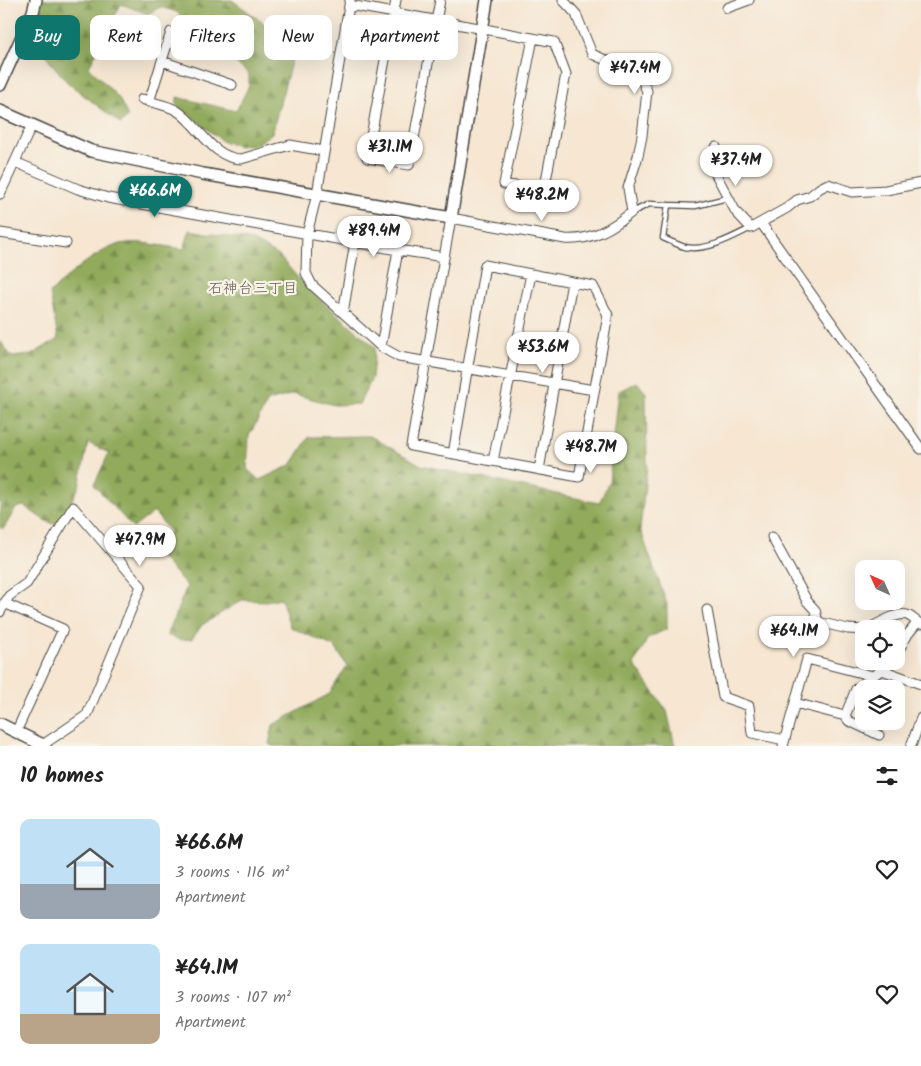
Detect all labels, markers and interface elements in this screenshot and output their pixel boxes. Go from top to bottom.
chip: Buy [15,15,80,60]
chip: Rent [90,15,161,60]
chip: Filters [171,15,254,60]
chip: New [264,15,332,60]
chip: Apartment [342,15,458,60]
pin: ¥47.4M [594,52,676,95]
text: ¥47.4M [610,56,660,81]
pin: ¥31.1M [349,132,431,174]
text: ¥31.1M [368,135,412,160]
pin: ¥37.4M [695,144,777,187]
text: ¥37.4M [711,148,761,173]
pin: ¥66.6M [114,176,196,218]
text: ¥66.6M [129,179,181,204]
pin: ¥48.2M [501,180,583,222]
text: ¥48.2M [515,183,569,208]
pin: ¥89.4M [333,216,415,258]
text: ¥89.4M [348,219,400,244]
district label: 石神台三丁目 [208,277,298,301]
pin: ¥53.6M [502,332,584,374]
text: ¥53.6M [517,335,569,360]
pin: ¥48.7M [550,432,632,474]
text: ¥48.7M [565,435,617,460]
pin: ¥47.9M [99,524,181,567]
text: ¥47.9M [115,528,165,553]
north arrow [855,560,905,610]
map controls [855,560,905,730]
pin: ¥64.1M [753,616,835,658]
text: ¥64.1M [770,619,818,644]
button: locate [855,620,905,670]
button: layers [855,680,905,730]
text: 10 homes [20,760,104,793]
icon: filters [873,762,901,790]
text: ¥66.6M [175,827,243,860]
icon: home [60,839,120,899]
icon: heart [873,855,901,883]
text: 3 rooms · 116 m² [175,860,290,885]
text: Apartment [175,885,246,910]
text: ¥64.1M [175,952,238,985]
icon: home [60,964,120,1024]
icon: heart [873,980,901,1008]
text: 3 rooms · 107 m² [175,985,291,1010]
text: Apartment [175,1010,246,1035]

